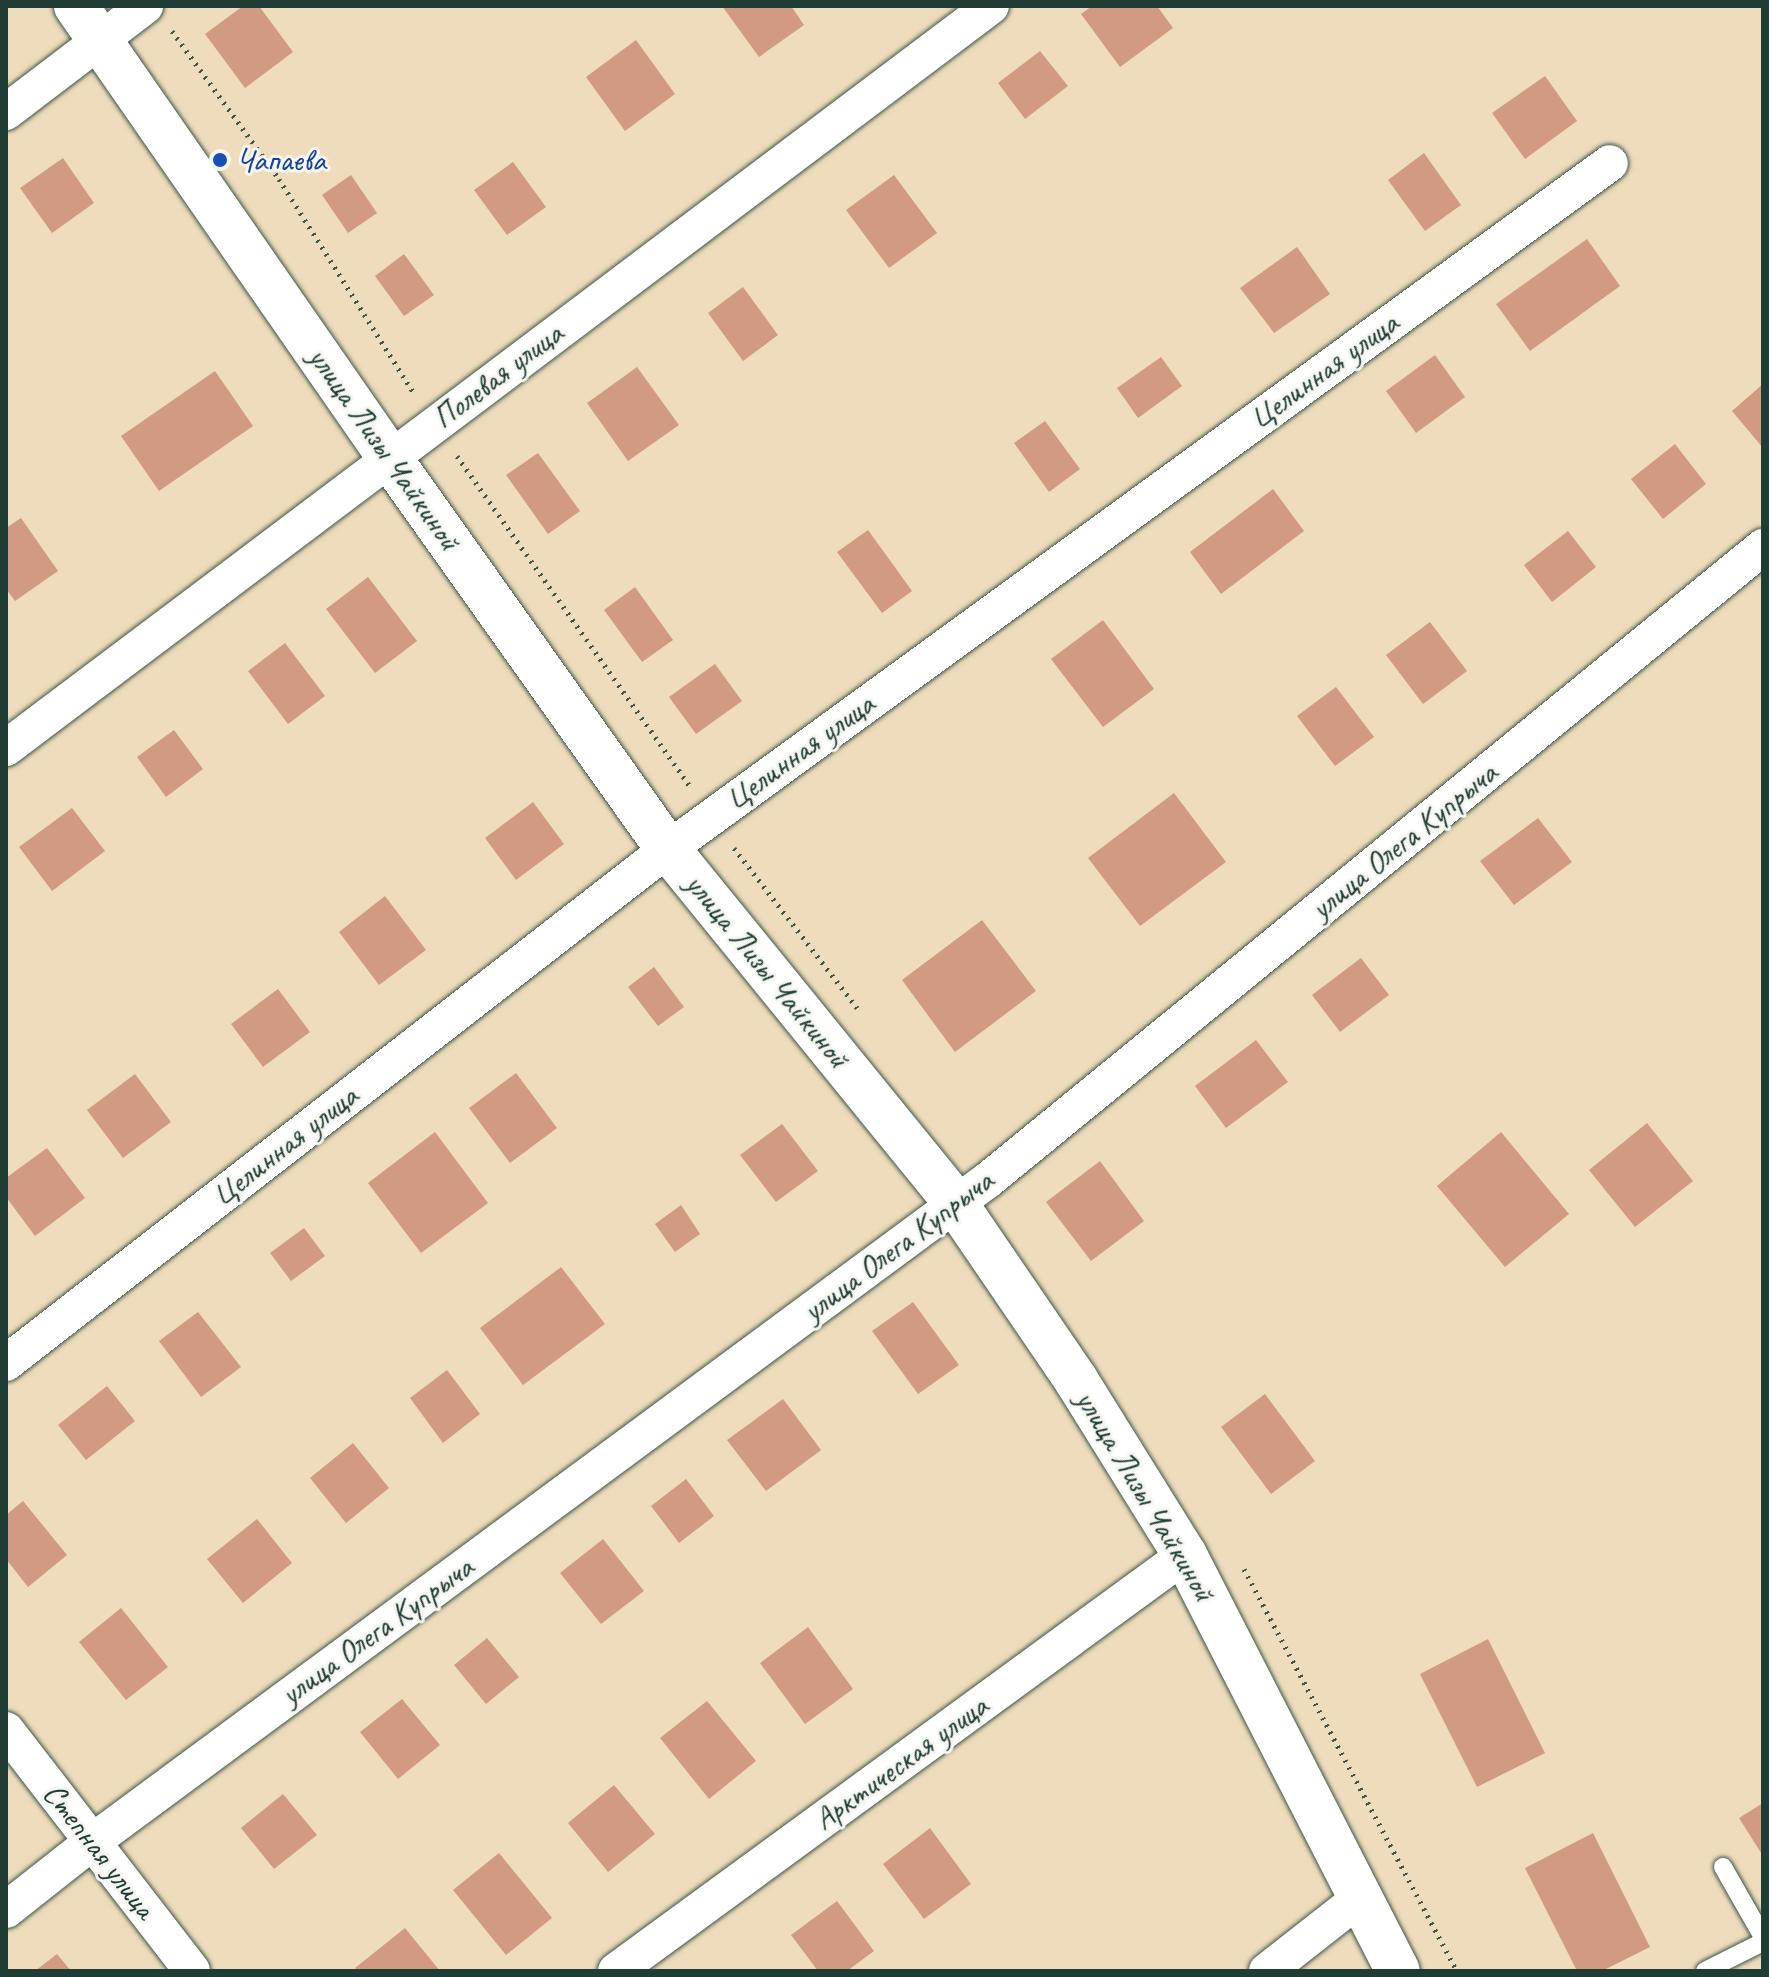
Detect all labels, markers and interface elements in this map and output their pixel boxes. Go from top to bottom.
place label: Чапаева [236,141,326,179]
marker: Чапаева [211,151,229,169]
street label: Целинная улица [1241,304,1407,438]
street label: Полевая улица [425,314,571,438]
street label: улица Лизы Чайкиной [300,340,468,558]
street label: Целинная улица [717,685,883,819]
street label: улица Олега Купрыча [1303,754,1505,928]
street label: улица Лизы Чайкиной [677,866,857,1076]
street label: Целинная улица [204,1077,366,1215]
street label: улица Олега Купрыча [795,1162,1001,1330]
street label: улица Лизы Чайкиной [1067,1384,1223,1608]
street label: улица Олега Купрыча [274,1548,480,1714]
street label: Арктическая улица [806,1687,996,1839]
street label: Степная улица [34,1775,164,1927]

